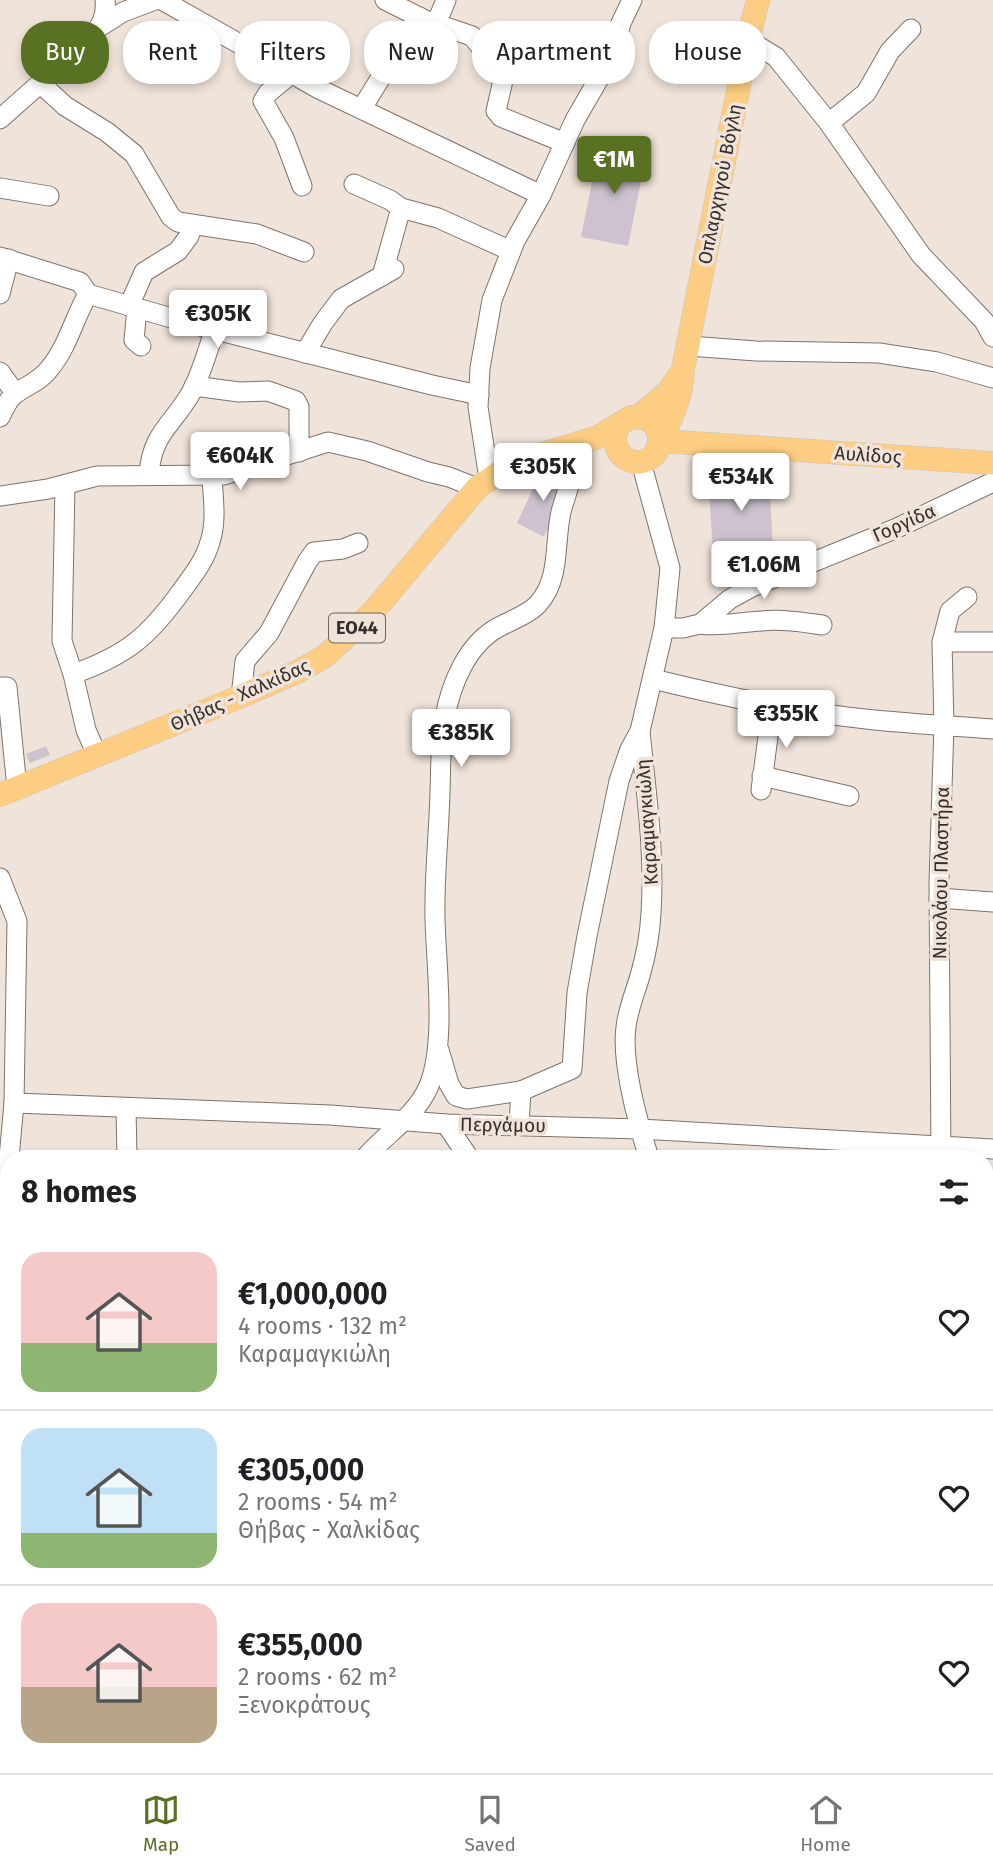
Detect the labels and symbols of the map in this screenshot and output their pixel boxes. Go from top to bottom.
street label: Οπλαρχηγού Βόγλη [693,102,747,266]
pin: €1M [580,136,648,196]
pin: €305K [169,290,267,350]
pin: €604K [191,433,289,492]
street label: Αυλίδος [834,441,902,469]
pin: €305K [494,444,592,503]
pin: €534K [692,454,790,513]
street label: Γοργίδα [869,499,939,547]
pin: €1.06M [707,542,821,601]
road number: ΕΟ44 [329,614,385,642]
street label: Θήβας - Χαλκίδας [167,654,313,736]
pin: €355K [737,690,835,750]
pin: €385K [412,710,510,769]
street label: Καραμαγκιώλη [631,758,663,886]
street label: Νικολάου Πλαστήρα [928,787,954,959]
street label: Περγάμου [460,1113,546,1137]

